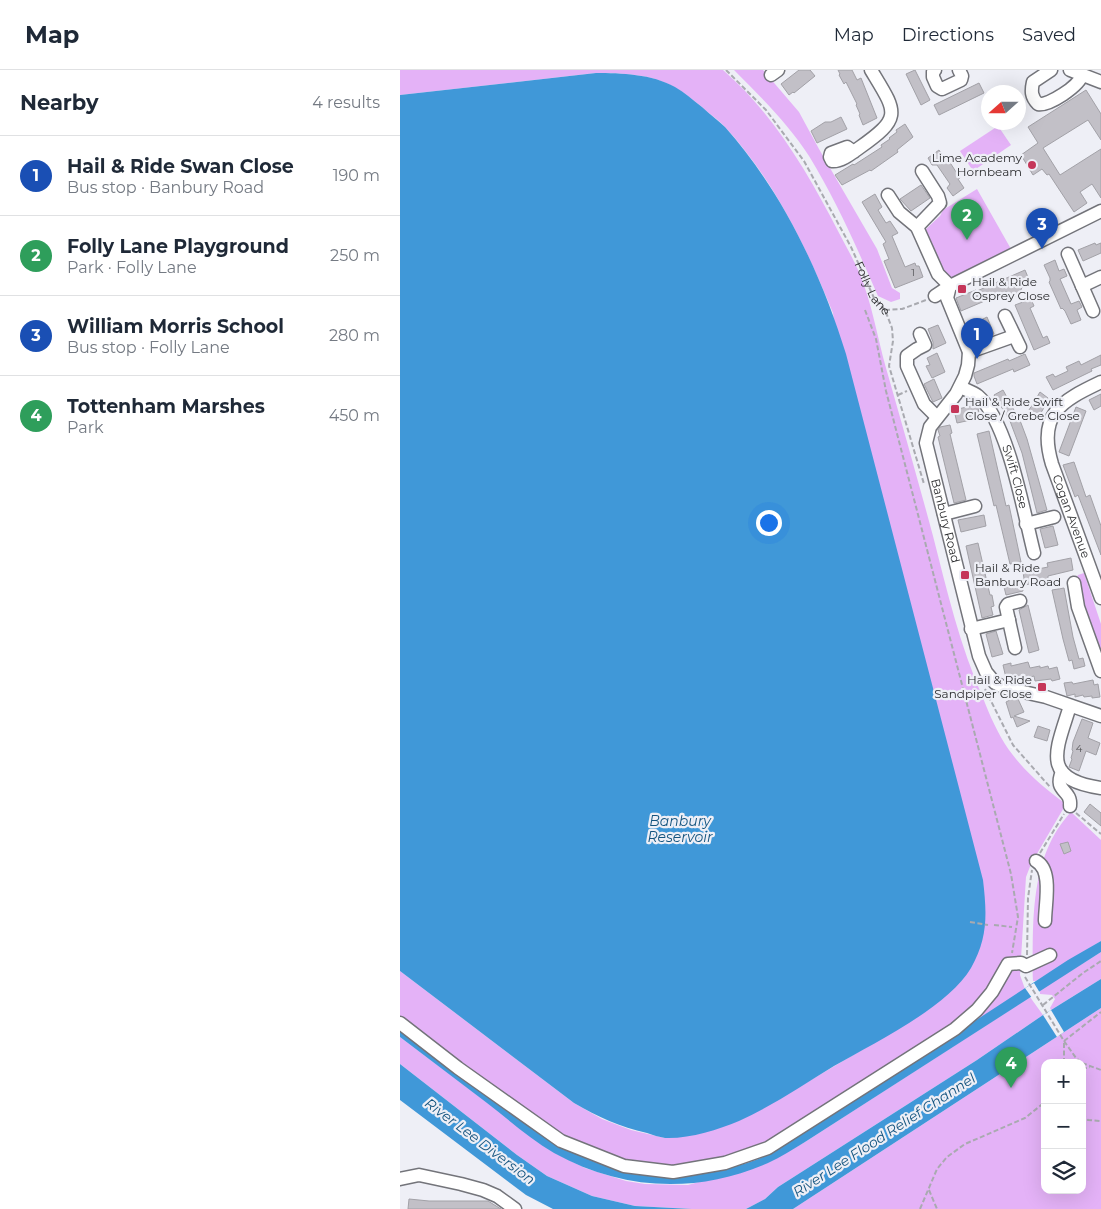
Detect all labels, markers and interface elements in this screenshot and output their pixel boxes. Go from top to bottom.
text: Map [25,20,79,49]
text: Map [834,24,874,46]
text: Directions [902,24,994,46]
text: Saved [1022,24,1076,46]
north arrow [981,85,1026,130]
text: Nearby [20,90,99,115]
text: 4 results [312,93,380,112]
place label: Lime Academy Hornbeam [932,150,1022,179]
text: Hail & Ride Swan Close [67,155,294,178]
marker: Lime Academy Hornbeam [1026,159,1038,171]
text: 1 [33,166,39,185]
text: 190 m [333,166,380,185]
text: Bus stop · Banbury Road [67,178,264,197]
pin: 2 [951,199,983,240]
pin: 3 [1026,208,1058,249]
text: Folly Lane Playground [67,235,289,258]
text: 2 [31,246,41,265]
text: 250 m [330,246,380,265]
text: Park · Folly Lane [67,258,197,277]
street label: Folly Lane [851,259,894,317]
house number: 1 [911,266,915,279]
place label: Hail & Ride Osprey Close [972,274,1050,303]
marker: Hail & Ride Osprey Close [956,283,968,295]
text: William Morris School [67,315,284,338]
pin: 1 [961,318,993,359]
text: 3 [31,326,41,345]
text: 280 m [329,326,380,345]
text: Bus stop · Folly Lane [67,338,230,357]
place label: Hail & Ride Swift Close / Grebe Close [965,394,1080,423]
text: Tottenham Marshes [67,395,265,418]
marker: Hail & Ride Swift Close / Grebe Close [949,403,961,415]
text: 4 [30,406,42,425]
text: 450 m [329,406,380,425]
text: Park [67,418,104,437]
street label: Swift Close [999,443,1031,510]
street label: Cogan Avenue [1050,473,1094,560]
street label: Banbury Road [928,477,964,564]
your location [756,510,782,536]
place label: Hail & Ride Banbury Road [975,560,1061,589]
marker: Hail & Ride Banbury Road [959,569,971,581]
place label: Hail & Ride Sandpiper Close [934,672,1032,701]
marker: Hail & Ride Sandpiper Close [1036,681,1048,693]
house number: 4 [1076,742,1083,755]
water label: Banbury Reservoir [647,812,713,846]
pin: 4 [995,1047,1027,1088]
map controls [1041,1059,1086,1194]
button: + [1041,1059,1086,1104]
water label: River Lee Flood Relief Channel [789,1069,979,1201]
water label: River Lee Diversion [421,1094,539,1188]
button: − [1041,1104,1086,1149]
button: layers [1041,1149,1086,1194]

